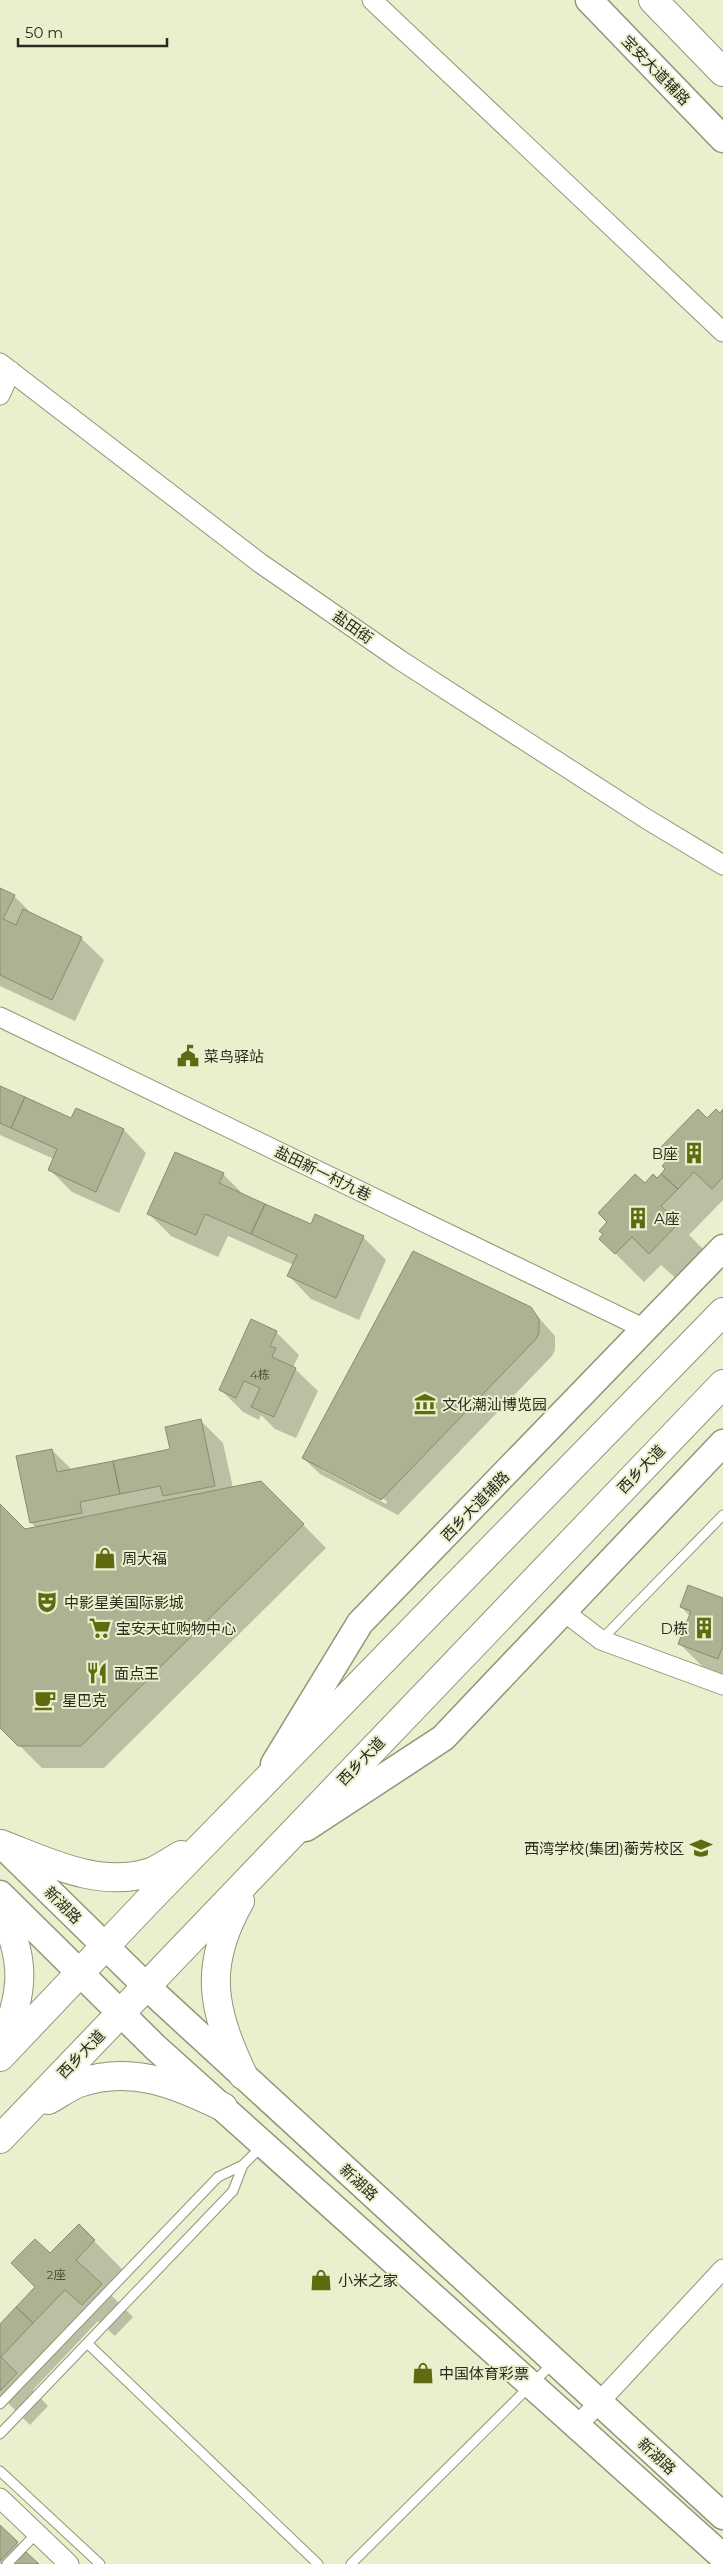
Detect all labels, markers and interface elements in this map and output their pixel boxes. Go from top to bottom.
scale bar [18,15,166,47]
text: 50 m [25,23,63,42]
street label: 宝安大道辅路 [618,31,694,109]
street label: 盐田街 [329,606,377,648]
public building icon: 菜鸟驿站 [175,1043,201,1069]
place label: 菜鸟驿站 [204,1047,264,1066]
building icon: B座 [681,1140,707,1166]
street label: 盐田新一村九巷 [272,1141,374,1205]
place label: B座 [652,1144,678,1163]
building icon: A座 [625,1205,651,1231]
place label: A座 [654,1209,680,1228]
house number: 4栋 [250,1367,270,1382]
museum icon: 文化潮汕博览园 [412,1391,438,1417]
place label: 文化潮汕博览园 [442,1395,547,1414]
street label: 西乡大道 [613,1441,669,1497]
street label: 西乡大道辅路 [437,1467,513,1545]
shop icon: 周大福 [92,1545,118,1571]
place label: 周大福 [122,1549,167,1568]
theatre icon: 中影星美国际影城 [34,1589,60,1615]
place label: 中影星美国际影城 [64,1593,184,1612]
supermarket icon: 宝安天虹购物中心 [87,1615,113,1641]
building icon: D栋 [691,1615,717,1641]
place label: 宝安天虹购物中心 [116,1619,236,1638]
place label: D栋 [661,1619,688,1638]
restaurant icon: 面点王 [84,1660,110,1686]
place label: 面点王 [114,1664,159,1683]
cafe icon: 星巴克 [32,1687,58,1713]
place label: 星巴克 [62,1691,107,1710]
street label: 西乡大道 [333,1733,389,1789]
school or university icon: 西湾学校(集团)蘅芳校区 [688,1835,714,1861]
place label: 西湾学校(集团)蘅芳校区 [524,1839,684,1858]
street label: 新湖路 [40,1882,86,1928]
street label: 西乡大道 [53,2026,109,2082]
street label: 新湖路 [336,2160,382,2204]
house number: 2座 [47,2267,65,2282]
shop icon: 小米之家 [308,2267,334,2293]
place label: 小米之家 [338,2271,398,2290]
shop icon: 中国体育彩票 [410,2360,436,2386]
place label: 中国体育彩票 [439,2364,529,2383]
street label: 新湖路 [634,2434,680,2478]

